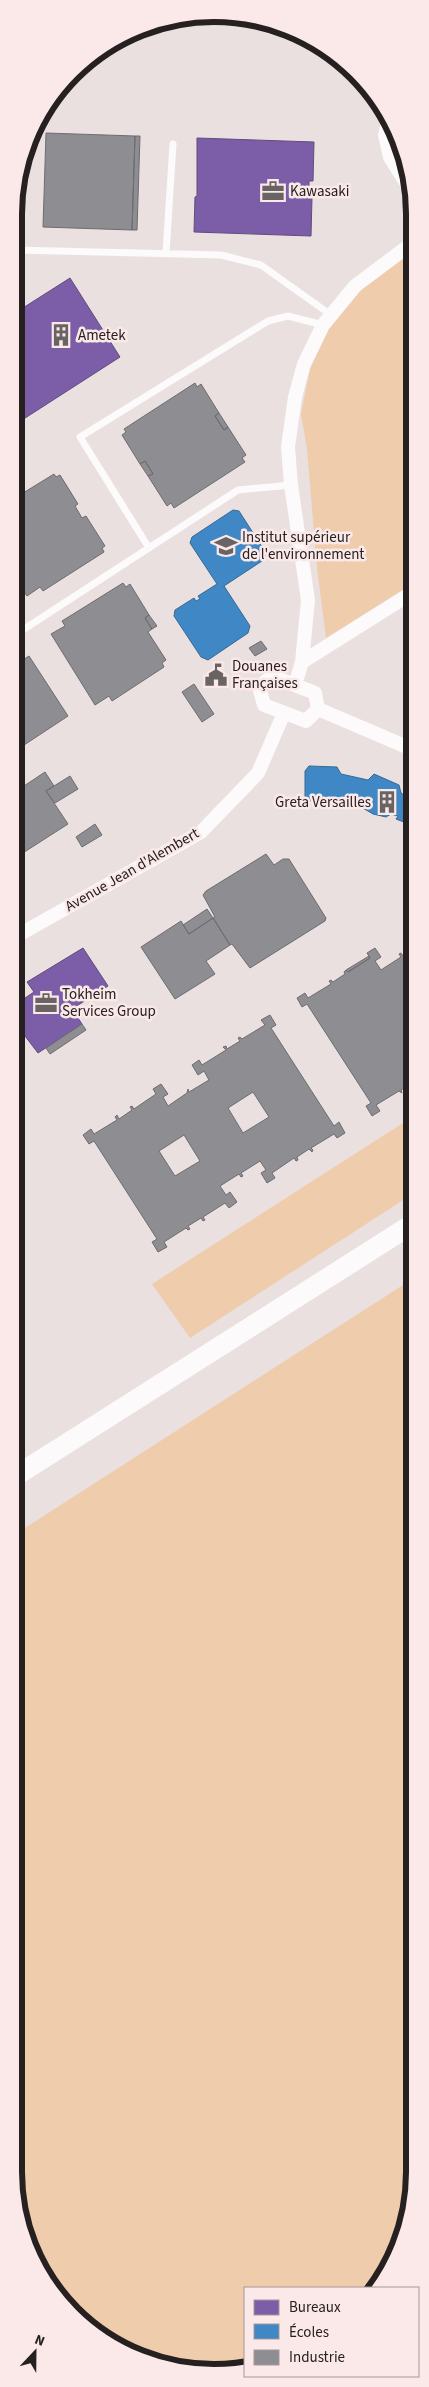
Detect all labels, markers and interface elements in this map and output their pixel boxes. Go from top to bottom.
office icon: Kawasaki [260,178,286,204]
place label: Kawasaki [290,181,349,202]
building icon: Ametek [48,322,74,348]
place label: Ametek [78,325,126,346]
place label: Institut supérieur de l'environnement [242,527,364,565]
school or university icon: Institut supérieur de l'environnement [213,533,239,559]
place label: Douanes Françaises [232,656,298,694]
public building icon: Douanes Françaises [203,662,229,688]
building icon: Greta Versailles [374,789,400,815]
place label: Greta Versailles [275,792,371,813]
street label: Avenue Jean d'Alembert [61,823,203,917]
place label: Tokheim Services Group [62,984,156,1022]
office icon: Tokheim Services Group [33,990,59,1016]
legend [244,2287,419,2377]
text: Bureaux [289,2297,341,2318]
text: Écoles [289,2322,329,2343]
north arrow [10,2327,60,2377]
text: N [31,2330,48,2352]
text: Industrie [289,2347,345,2368]

